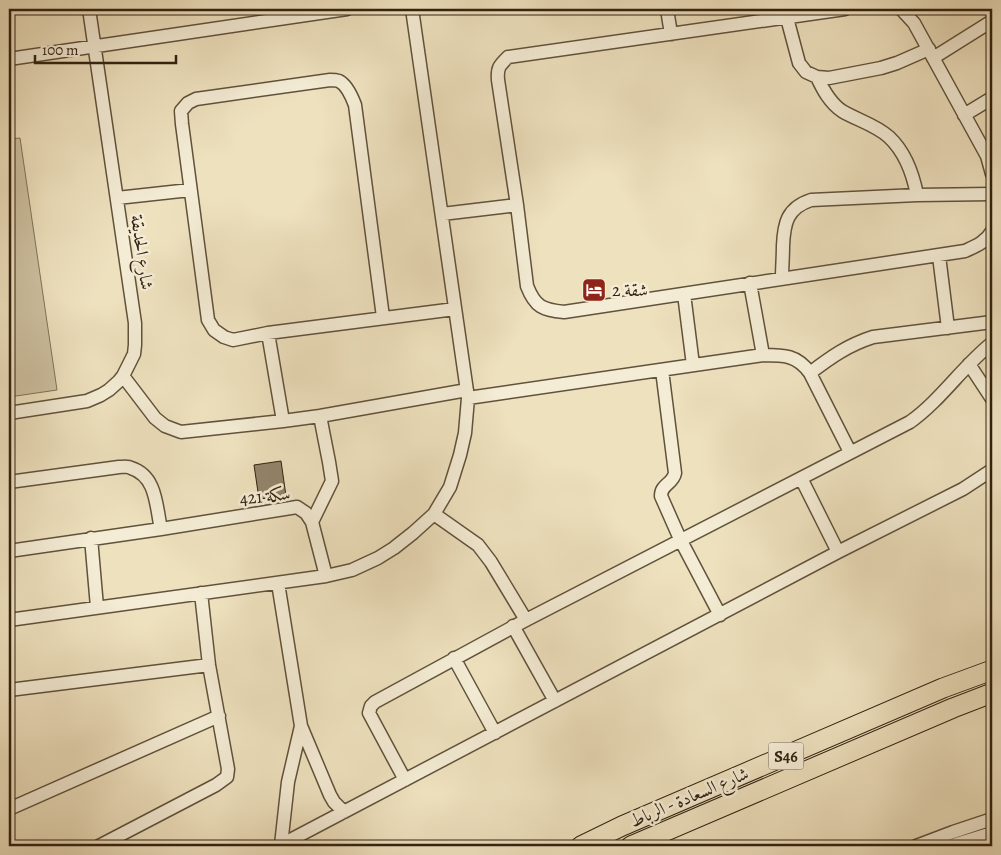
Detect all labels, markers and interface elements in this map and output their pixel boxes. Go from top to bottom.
scale bar [35,32,176,64]
text: 100 m [42,40,79,60]
street label: شارع الحديقة [122,213,159,292]
hotel icon: شقة 2 [581,277,607,303]
place label: شقة 2 [612,278,648,302]
street label: سكة 421 [238,481,292,511]
road number: S46 [768,742,804,769]
street label: شارع السعادة - الرباط [626,761,753,836]

